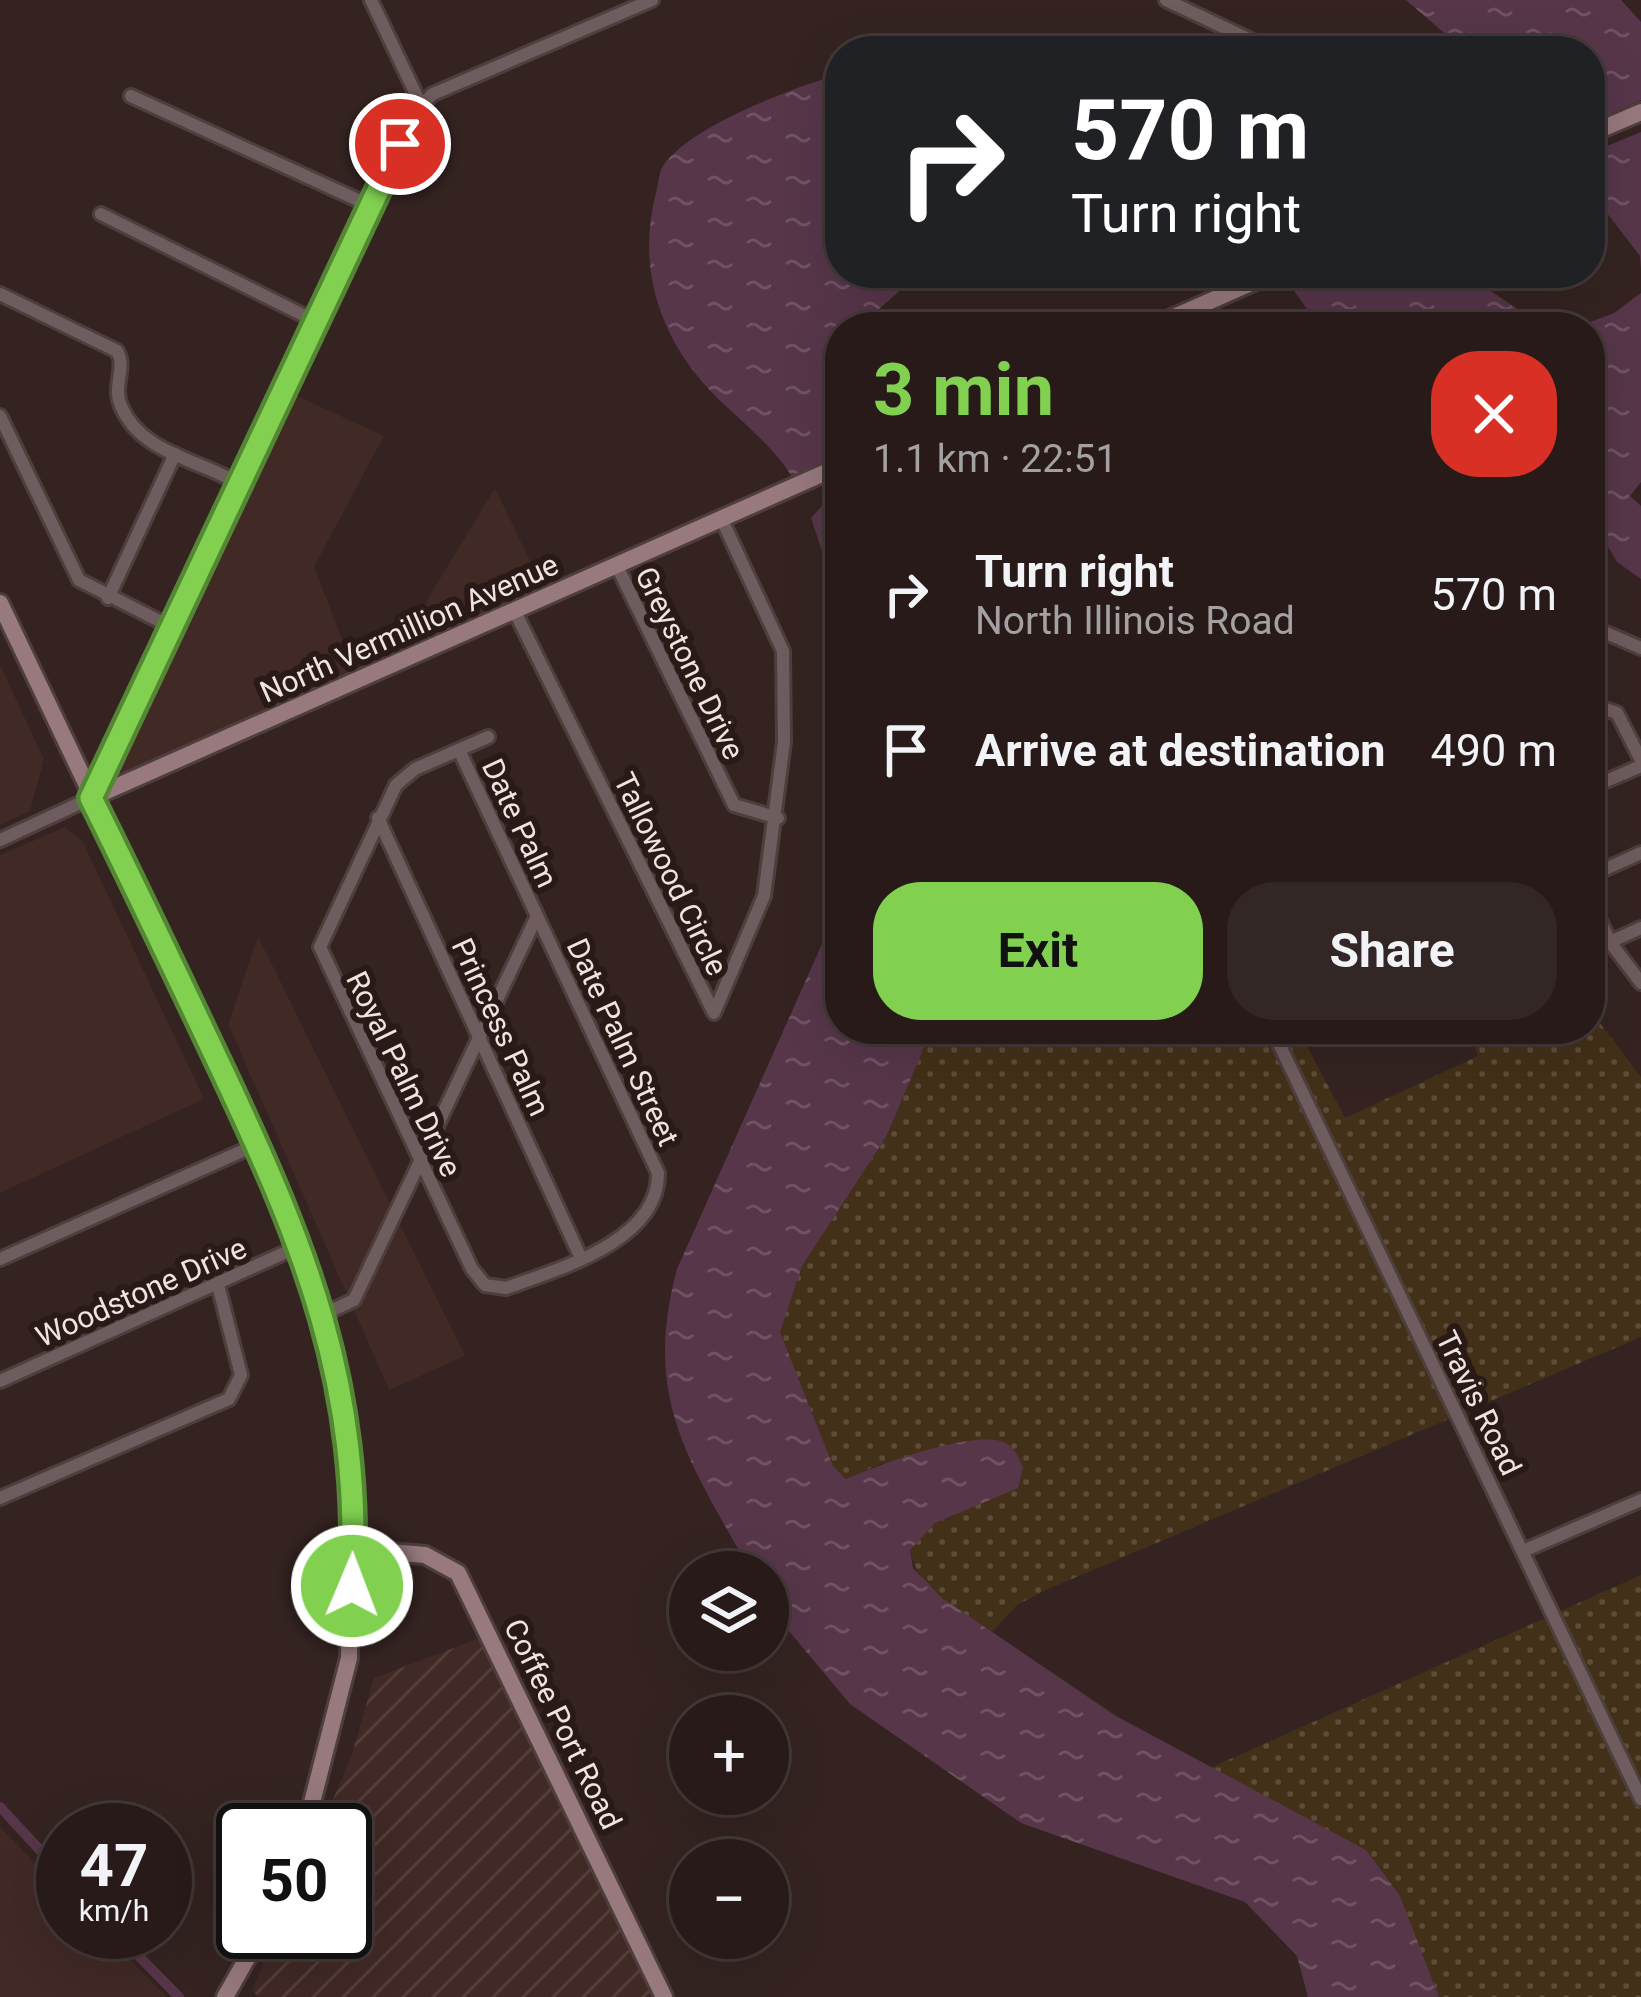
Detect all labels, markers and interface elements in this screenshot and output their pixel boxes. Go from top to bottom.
text: 570 m [1071,81,1309,180]
icon: right [873,84,1029,240]
pin [349,93,451,195]
icon: arrive [367,111,433,177]
text: Turn right [1071,182,1301,245]
text: 3 min [873,348,1054,433]
button: close [1431,351,1557,477]
text: 1.1 km · 22:51 [873,436,1117,482]
text: Turn right [975,545,1174,598]
street label: North Vermillion Avenue [255,546,563,710]
street label: Greystone Drive [628,561,752,765]
icon: right [873,561,939,627]
text: 570 m [1431,568,1557,621]
text: North Illinois Road [975,598,1295,644]
icon: arrive [873,717,939,783]
text: Arrive at destination [975,724,1386,777]
text: 490 m [1431,724,1557,777]
street label: Date Palm [475,753,565,893]
street label: Tallowood Circle [607,767,735,981]
button: Exit [873,882,1203,1020]
button: Share [1227,882,1557,1020]
street label: Princess Palm [445,933,557,1121]
street label: Date Palm Street [560,933,686,1151]
street label: Royal Palm Drive [339,966,469,1182]
street label: Woodstone Drive [30,1230,252,1354]
street label: Travis Road [1429,1325,1529,1481]
position arrow [289,1523,415,1649]
map controls [669,1551,789,1959]
button: layers [669,1551,789,1671]
street label: Coffee Port Road [497,1613,629,1835]
button: + [669,1695,789,1815]
speed limit sign: 50 [216,1803,372,1959]
text: 47 [80,1830,148,1901]
button: − [669,1839,789,1959]
text: km/h [79,1893,149,1928]

